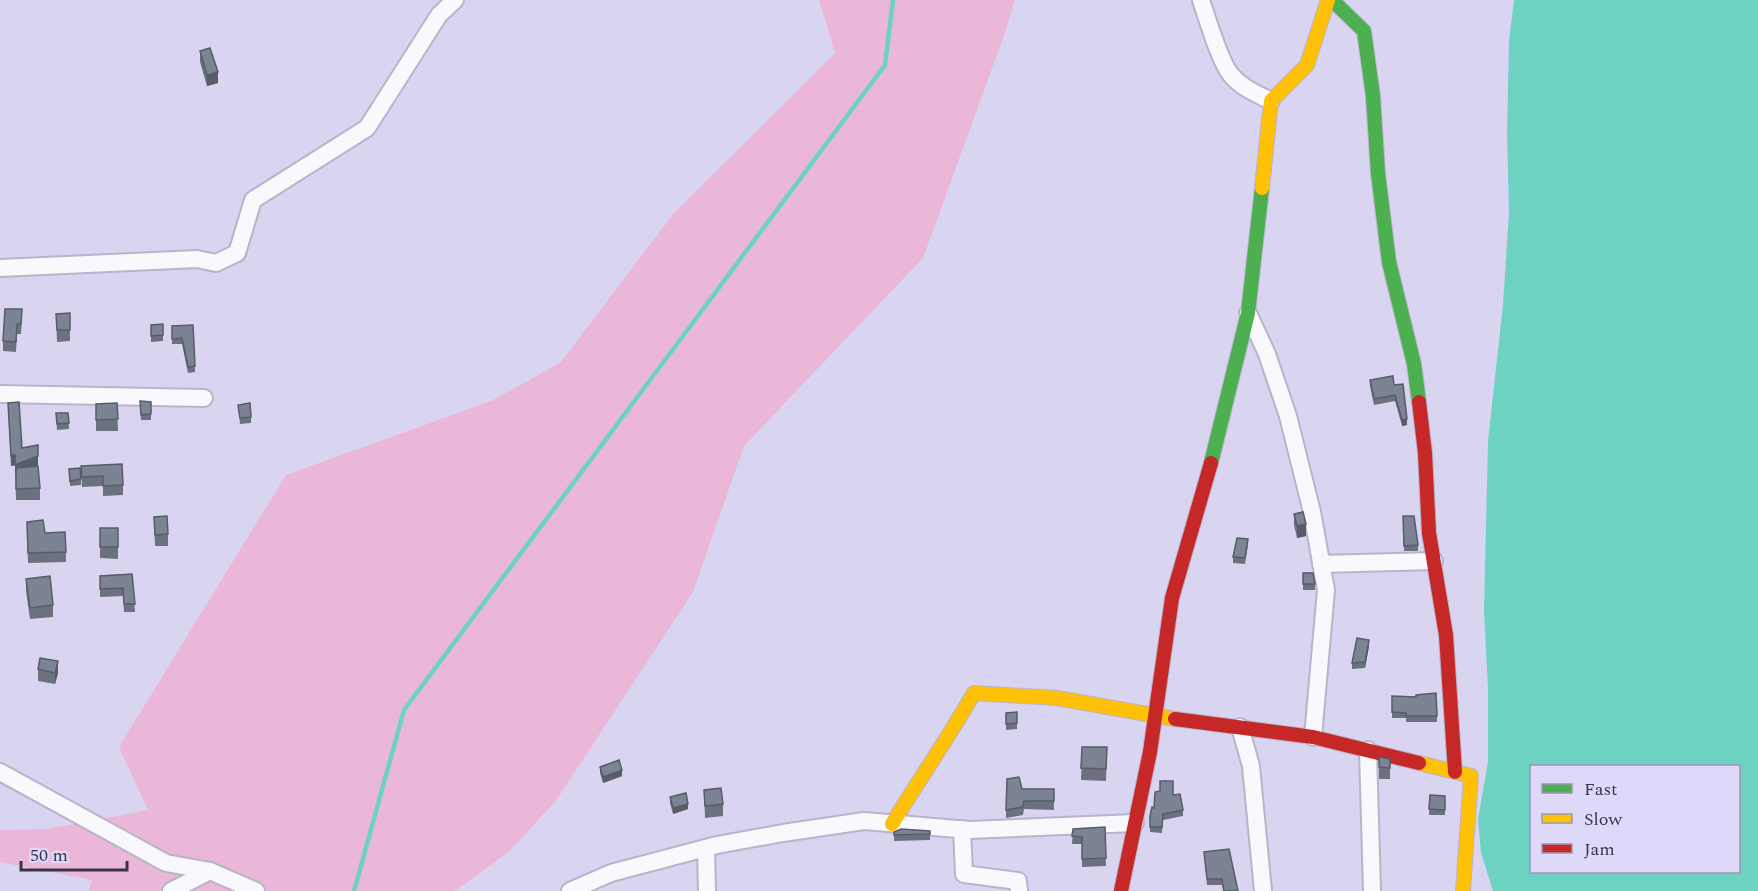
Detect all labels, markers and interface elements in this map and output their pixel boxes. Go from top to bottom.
legend [1530,765,1740,873]
text: Fast [1584,776,1617,803]
text: Slow [1584,806,1623,833]
scale bar [21,834,128,872]
text: Jam [1584,836,1615,863]
text: 50 m [30,842,68,869]

